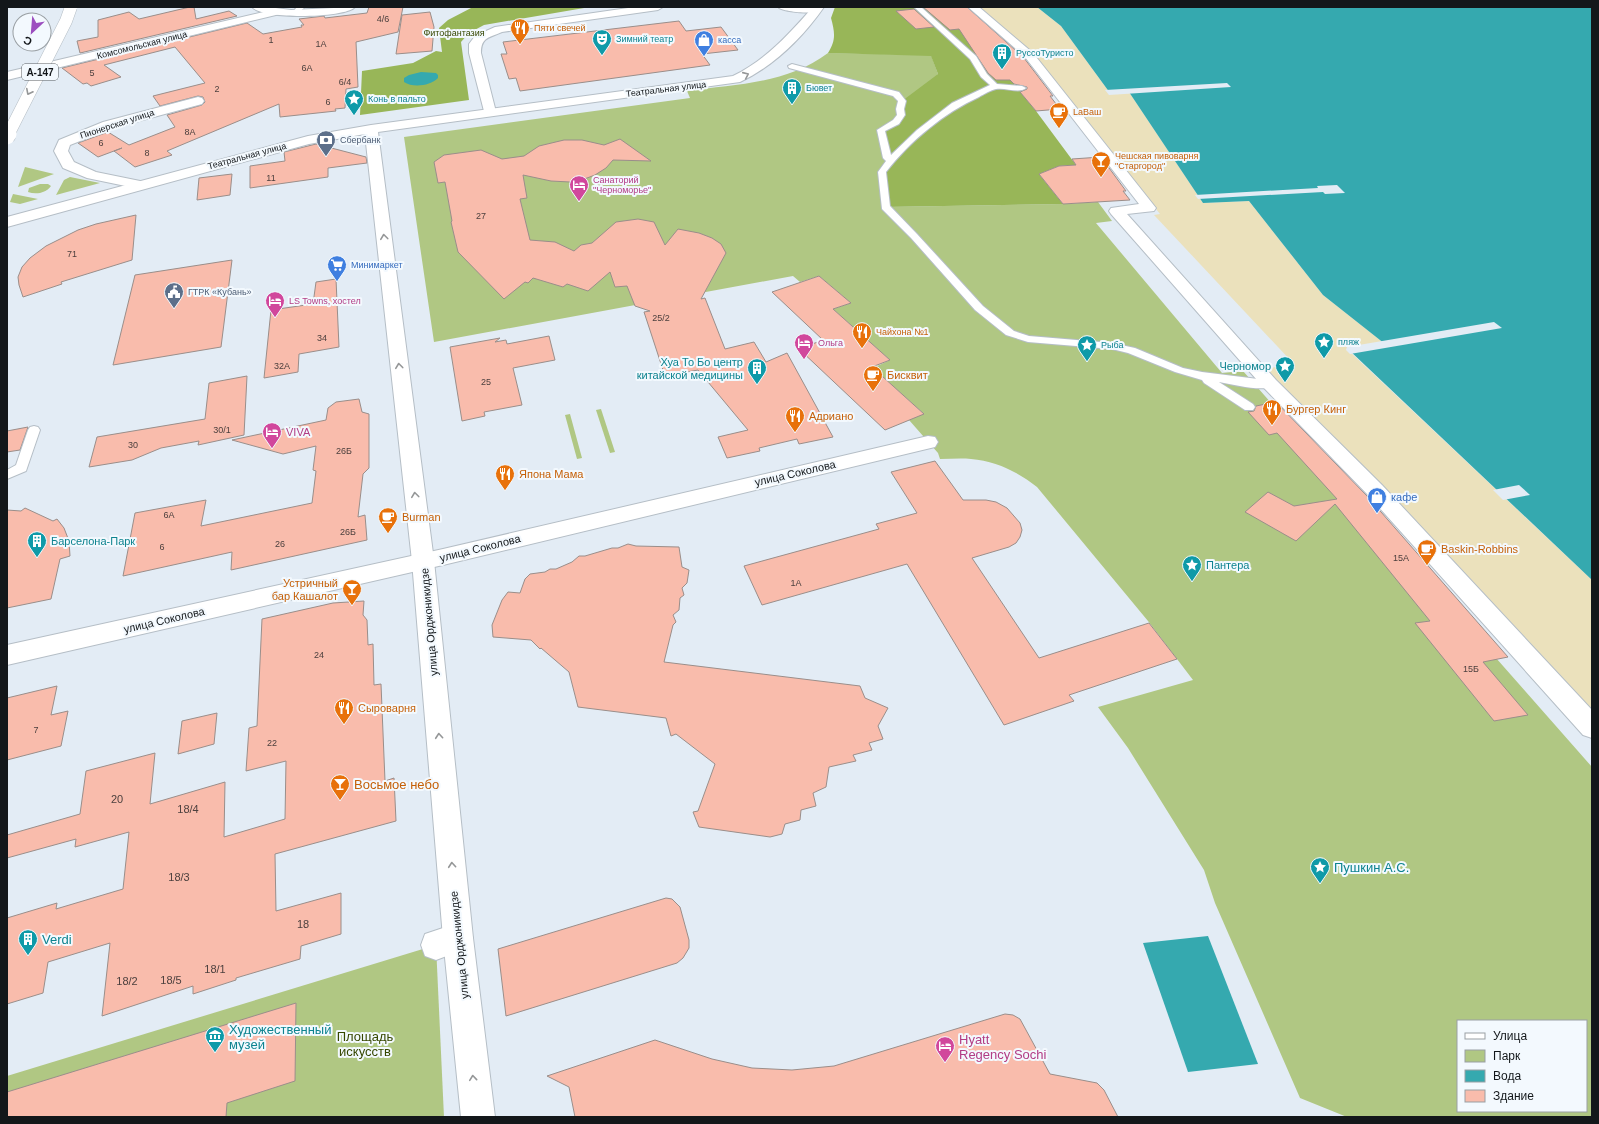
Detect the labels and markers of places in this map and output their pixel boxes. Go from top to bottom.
restaurant icon: Пяти свечей [509,17,531,45]
place label: Пяти свечей [534,23,586,33]
theatre icon: Зимний театр [591,28,613,56]
shop icon: касса [693,29,715,57]
place label: Зимний театр [616,34,673,44]
place label: касса [718,35,741,45]
building icon: РуссоТуристо [991,42,1013,70]
place label: РуссоТуристо [1016,48,1073,58]
building icon: Бювет [781,77,803,105]
place label: Бювет [806,83,832,93]
place icon: Конь в пальто [343,88,365,116]
place label: Конь в пальто [368,94,426,104]
cafe icon: LaВаш [1048,101,1070,129]
place label: LaВаш [1073,107,1101,117]
bank icon: Сбербанк [315,129,337,157]
place label: Сбербанк [340,135,380,145]
bar icon: Чешская пивоварня "Старгород" [1090,150,1112,178]
place label: Чешская пивоварня "Старгород" [1115,151,1198,171]
hotel icon: Санаторий "Черноморье" [568,174,590,202]
place label: Санаторий "Черноморье" [593,175,651,195]
supermarket icon: Минимаркет [326,254,348,282]
place label: Минимаркет [351,260,403,270]
public building icon: ГТРК «Кубань» [163,281,185,309]
place label: ГТРК «Кубань» [188,287,252,297]
hotel icon: LS Towns, хостел [264,290,286,318]
place label: LS Towns, хостел [289,296,361,306]
restaurant icon: Чайхона №1 [851,321,873,349]
place label: Чайхона №1 [876,327,929,337]
place icon: пляж [1313,331,1335,359]
hotel icon: Ольга [793,332,815,360]
place icon: Рыба [1076,334,1098,362]
place label: пляж [1338,337,1359,347]
place label: Ольга [818,338,843,348]
place label: Рыба [1101,340,1123,350]
place icon: Черномор [1274,355,1296,383]
place label: Хуа То Бо центр китайской медицины [637,356,743,381]
building icon: Хуа То Бо центр китайской медицины [746,357,768,385]
place label: Черномор [1219,360,1271,372]
cafe icon: Бисквит [862,364,884,392]
place label: Бисквит [887,369,928,381]
restaurant icon: Бургер Кинг [1261,398,1283,426]
place label: Бургер Кинг [1286,403,1346,415]
restaurant icon: Адриано [784,405,806,433]
place label: Адриано [809,410,853,422]
hotel icon: VIVA [261,421,283,449]
place label: VIVA [286,426,311,438]
restaurant icon: Япона Мама [494,463,516,491]
place label: Япона Мама [519,468,584,480]
shop icon: кафе [1366,486,1388,514]
place label: кафе [1391,491,1417,503]
cafe icon: Burman [377,506,399,534]
place label: Burman [402,511,441,523]
building icon: Барселона-Парк [26,530,48,558]
place label: Барселона-Парк [51,535,135,547]
cafe icon: Baskin-Robbins [1416,538,1438,566]
place label: Baskin-Robbins [1441,543,1519,555]
place icon: Пантера [1181,554,1203,582]
place label: Пантера [1206,559,1250,571]
place label: Устричный бар Кашалот [272,577,338,602]
bar icon: Устричный бар Кашалот [341,578,363,606]
restaurant icon: Сыроварня [333,697,355,725]
place label: Сыроварня [358,702,416,714]
bar icon: Восьмое небо [329,773,351,801]
place label: Восьмое небо [354,777,439,792]
place icon: Пушкин А.С. [1309,856,1331,884]
place label: Пушкин А.С. [1334,860,1409,875]
building icon: Verdi [17,928,39,956]
place label: Verdi [42,932,72,947]
place label: Художественный музей [229,1022,331,1052]
museum icon: Художественный музей [204,1025,226,1053]
place label: Hyatt Regency Sochi [959,1032,1047,1062]
hotel icon: Hyatt Regency Sochi [934,1035,956,1063]

